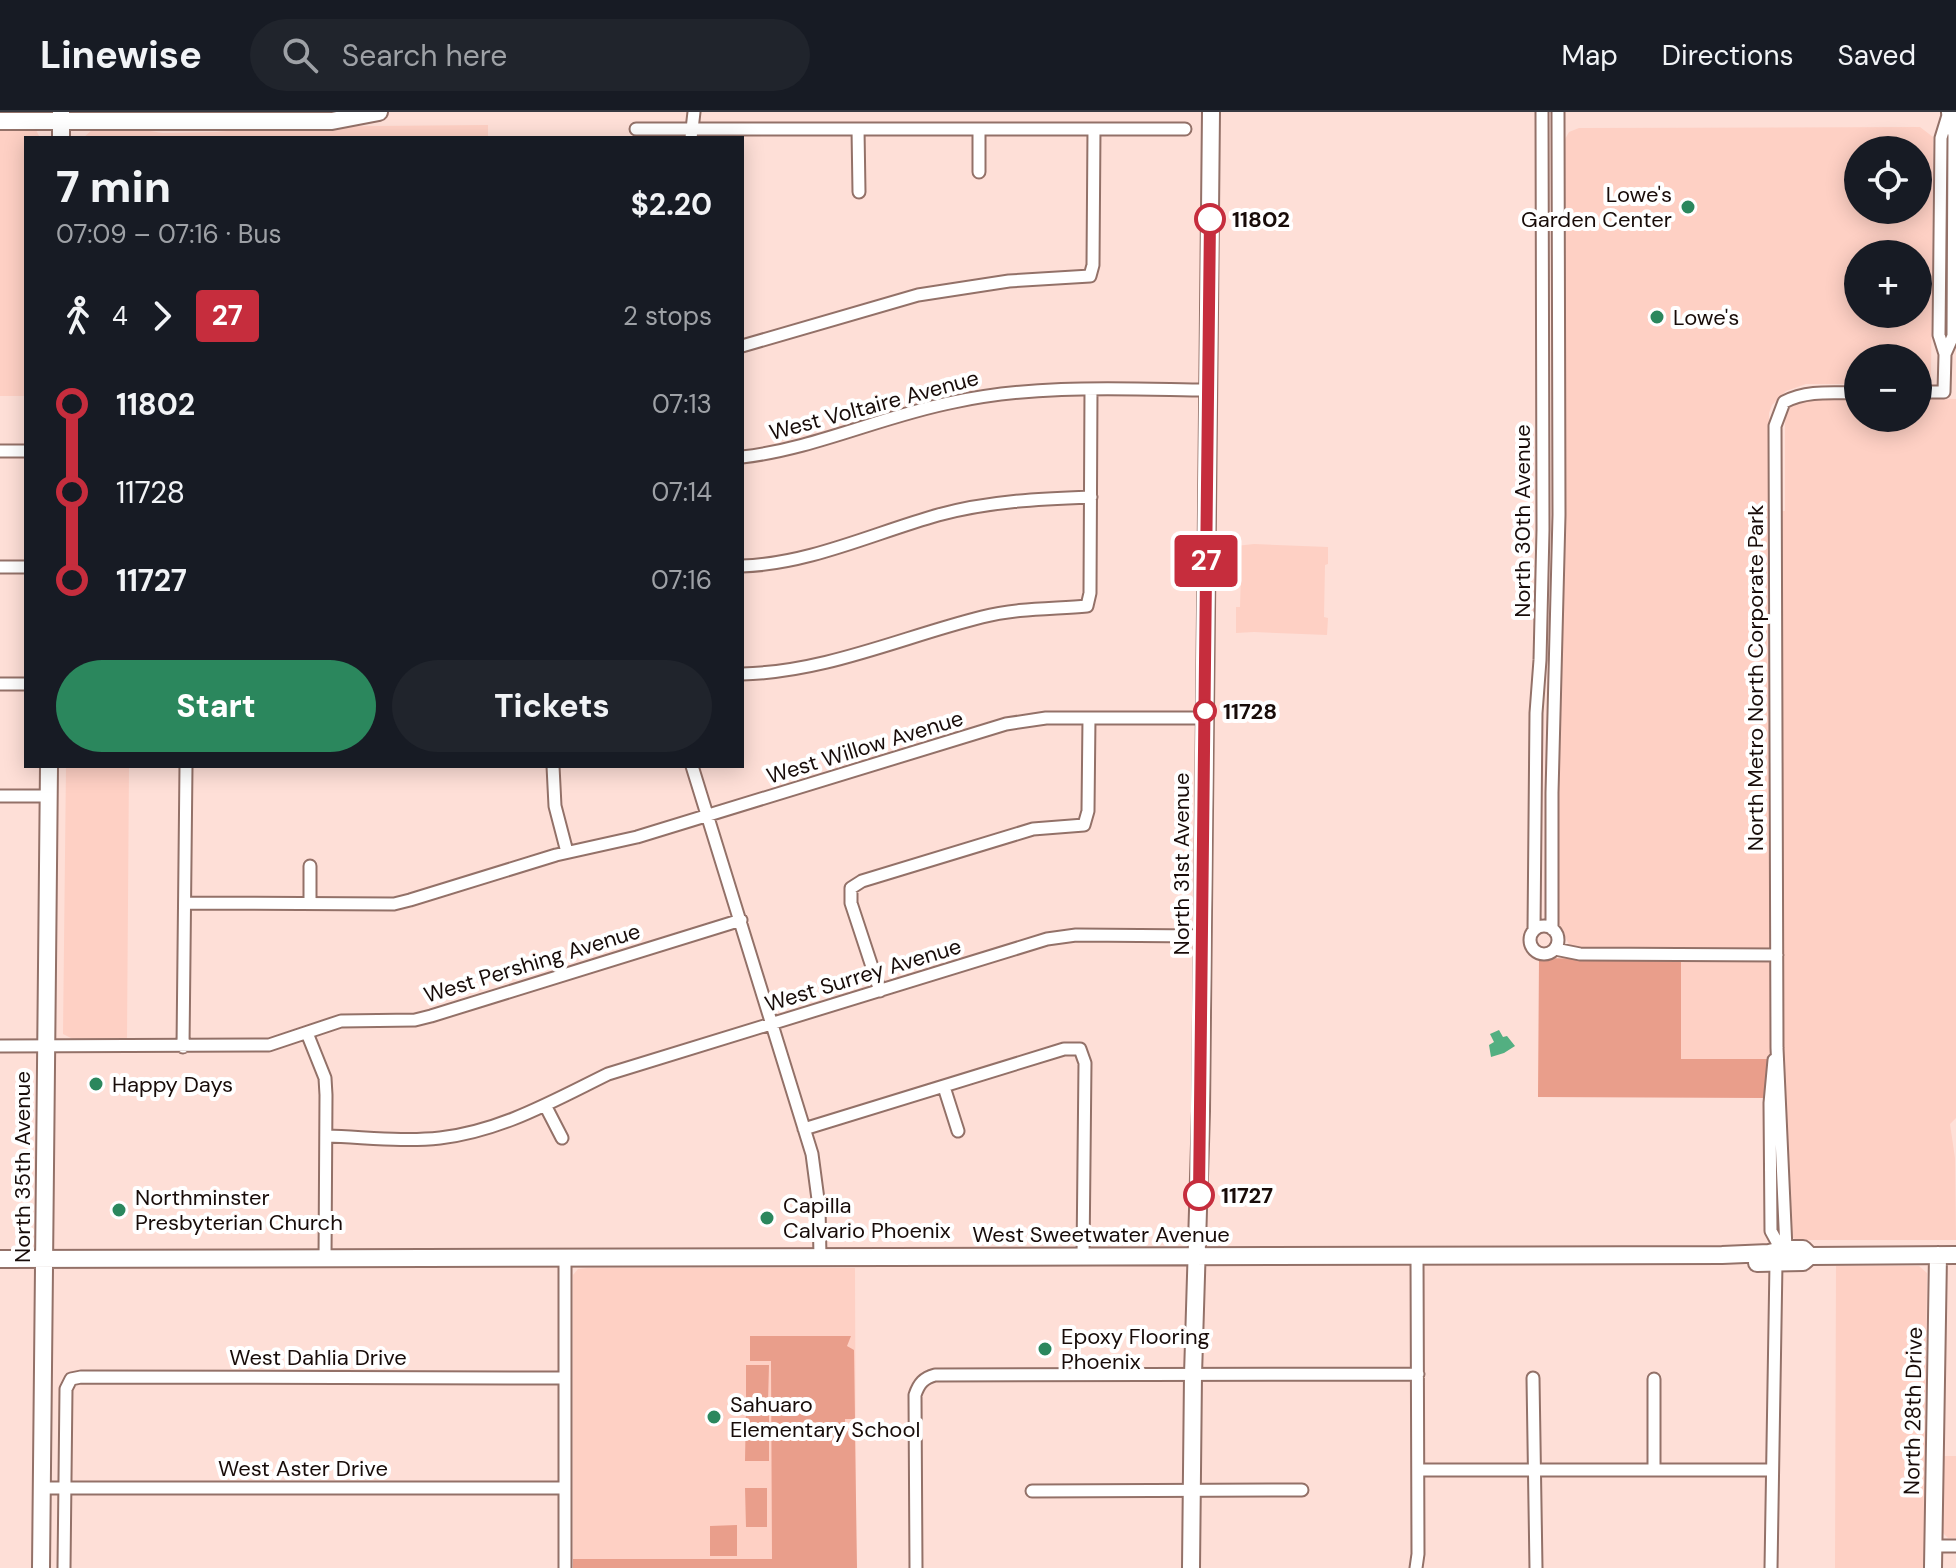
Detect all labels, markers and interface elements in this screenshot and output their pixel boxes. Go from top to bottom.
search box [250,19,810,91]
text: Linewise [40,30,202,80]
icon: search [278,33,322,77]
text: Search here [342,36,507,75]
text: Map [1561,37,1618,74]
text: Directions [1662,37,1794,74]
text: Saved [1838,37,1916,74]
map controls [1844,136,1932,432]
button: locate [1844,136,1932,224]
text: 7 min [56,158,171,216]
place label: Lowe's Garden Center [1521,180,1672,234]
text: $2.20 [631,185,712,224]
marker: Lowe's Garden Center [1679,198,1697,216]
marker: 11802 [1195,204,1225,234]
place label: 11802 [1232,205,1290,234]
text: 07:09 – 07:16 · Bus [56,217,282,251]
button: + [1844,240,1932,328]
icon: walk [56,294,100,338]
icon: forward [140,294,184,338]
text: 27 [212,297,243,334]
text: 4 [112,299,128,333]
text: 2 stops [623,299,712,333]
place label: Lowe's [1673,303,1739,332]
marker: Lowe's [1648,308,1666,326]
button: − [1844,344,1932,432]
street label: West Voltaire Avenue [766,363,982,447]
text: 11802 [116,385,195,424]
text: 07:13 [652,387,712,421]
street label: North 30th Avenue [1508,424,1537,618]
text: 11728 [116,473,185,512]
text: 07:14 [652,475,712,509]
street label: North Metro North Corporate Park [1741,505,1770,851]
line badge: 27 [1170,535,1242,587]
text: 27 [1191,542,1222,579]
text: 11727 [116,561,187,600]
text: 07:16 [651,563,712,597]
button: Start [56,660,376,752]
button: Tickets [392,660,712,752]
place label: 11728 [1223,697,1277,726]
marker: 11728 [1194,700,1216,722]
street label: West Willow Avenue [763,703,967,791]
street label: North 31st Avenue [1167,773,1196,955]
street label: West Pershing Avenue [420,916,644,1010]
street label: West Surrey Avenue [761,931,965,1019]
place label: Happy Days [112,1070,233,1099]
street label: North 35th Avenue [8,1071,37,1263]
marker: Happy Days [87,1075,105,1093]
marker: 11727 [1184,1180,1214,1210]
place label: 11727 [1221,1181,1273,1210]
place label: Northminster Presbyterian Church [135,1183,343,1237]
place label: Capilla Calvario Phoenix [783,1191,951,1245]
marker: Northminster Presbyterian Church [110,1201,128,1219]
marker: Capilla Calvario Phoenix [758,1209,776,1227]
street label: West Sweetwater Avenue [972,1220,1230,1249]
place label: Epoxy Flooring Phoenix [1061,1322,1210,1376]
street label: North 28th Drive [1897,1327,1929,1495]
marker: Epoxy Flooring Phoenix [1036,1340,1054,1358]
street label: West Dahlia Drive [229,1343,407,1372]
place label: Sahuaro Elementary School [730,1390,920,1444]
marker: Sahuaro Elementary School [705,1408,723,1426]
street label: West Aster Drive [218,1454,388,1483]

